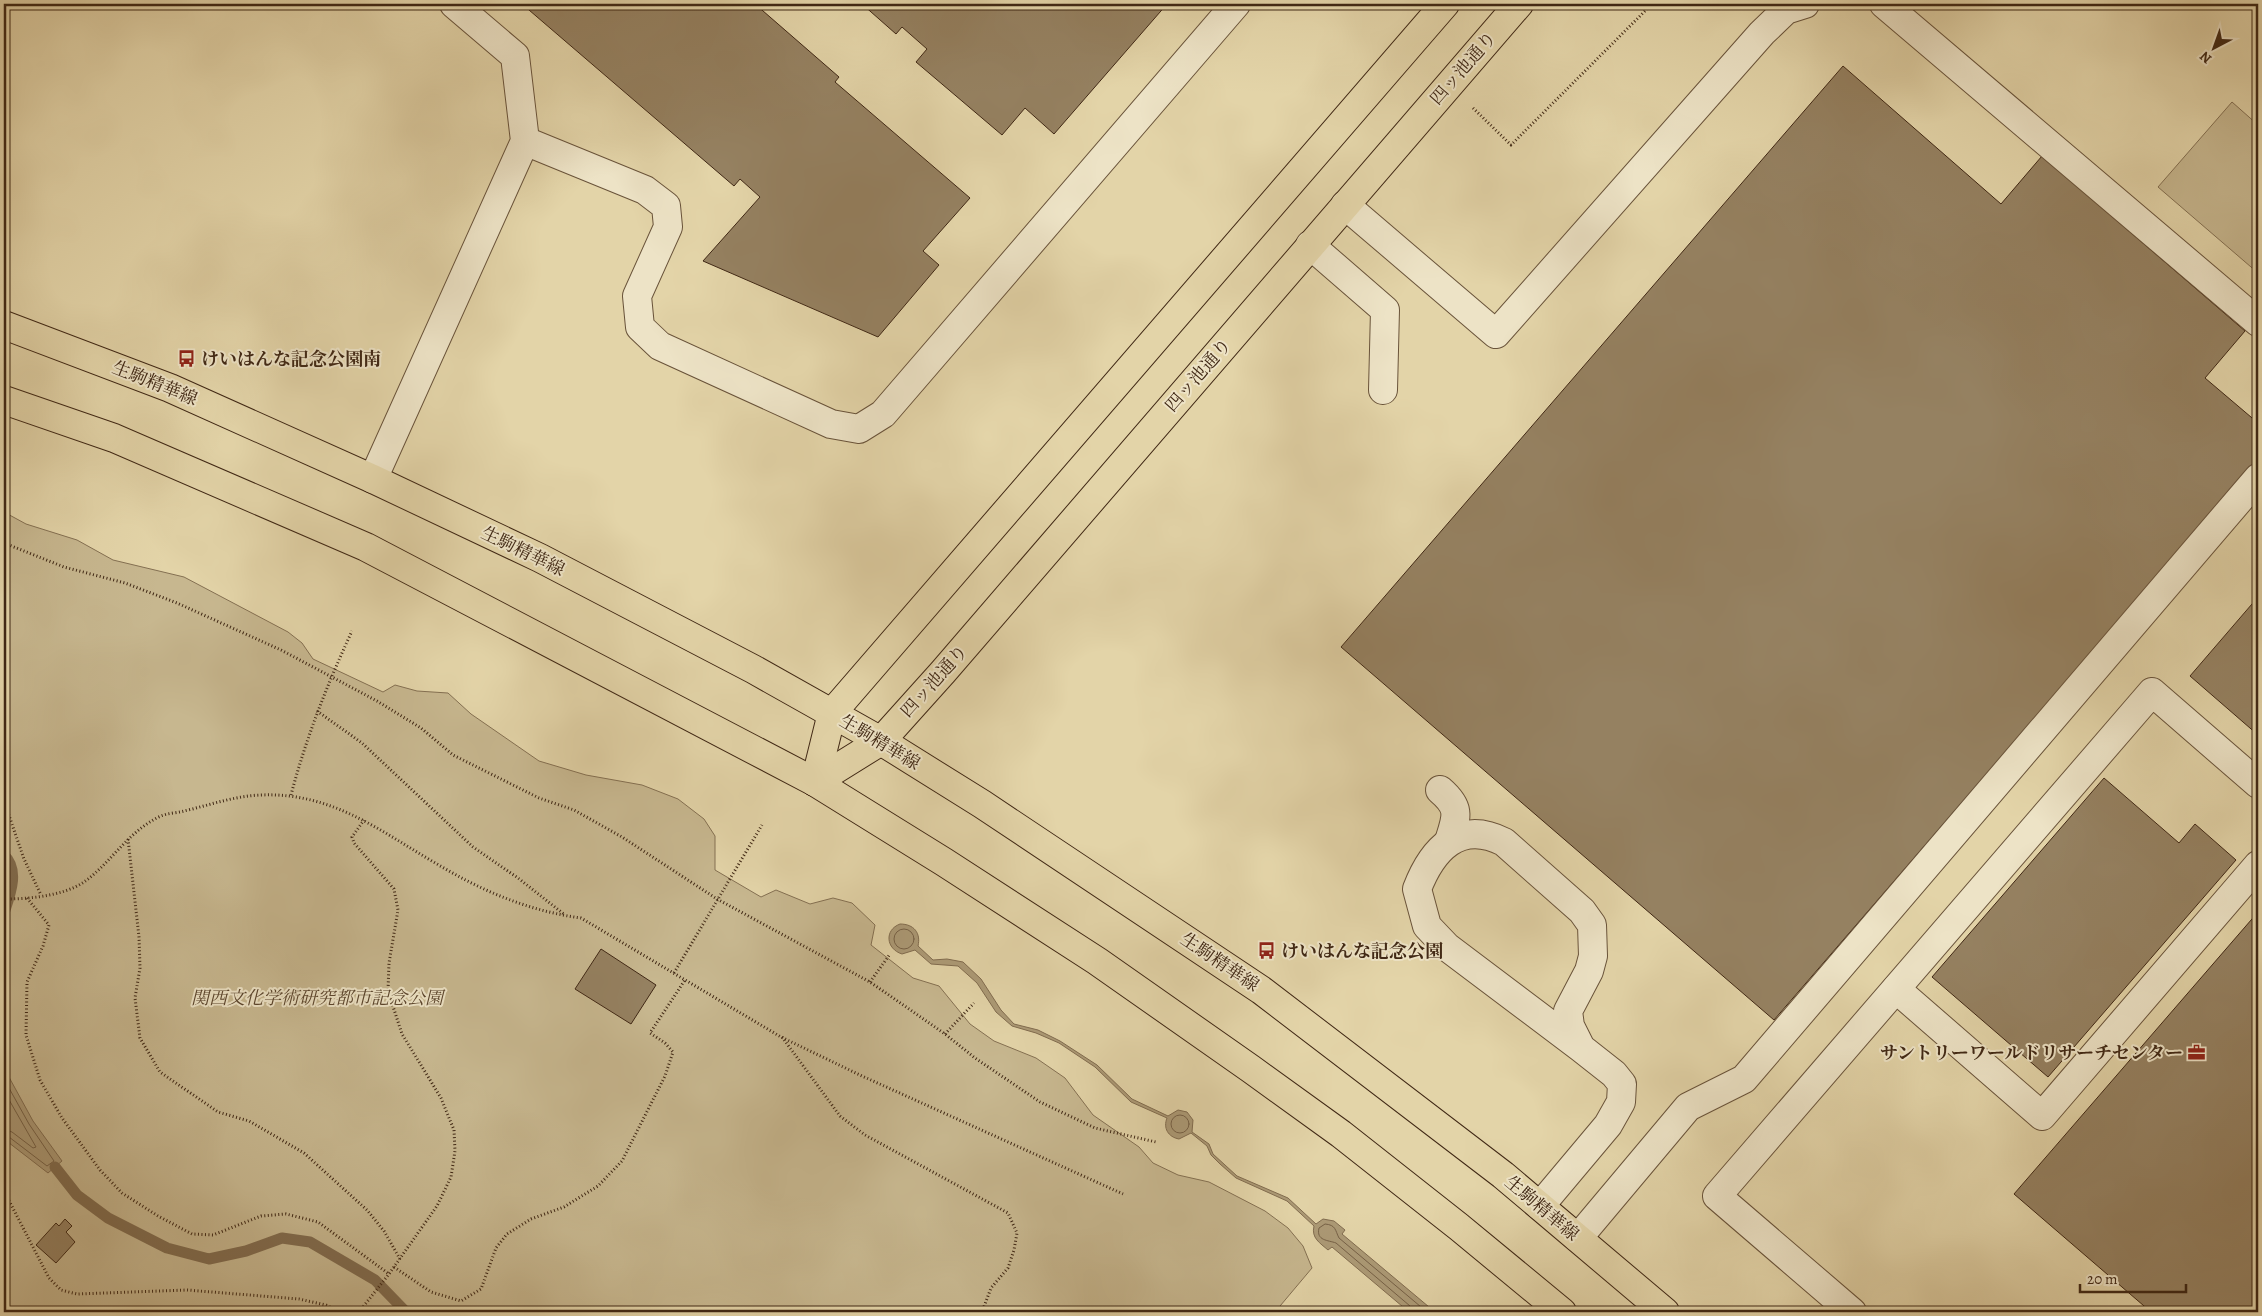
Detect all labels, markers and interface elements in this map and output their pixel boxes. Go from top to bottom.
north arrow [2190,22,2240,72]
street label: 四ッ池通り [1424,26,1502,110]
text: N [2196,47,2216,68]
street label: 四ッ池通り [1159,333,1237,417]
place label: けいはんな記念公園南 [201,347,381,371]
bus stop icon: けいはんな記念公園南 [177,349,197,369]
street label: 生駒精華線 [109,355,201,411]
street label: 生駒精華線 [477,520,569,582]
street label: 四ッ池通り [895,640,973,722]
street label: 生駒精華線 [835,709,925,775]
street label: 生駒精華線 [1176,927,1264,997]
place label: けいはんな記念公園 [1281,939,1443,963]
bus stop icon: けいはんな記念公園 [1257,941,1277,961]
park label: 関西文化学術研究都市記念公園 [191,986,446,1010]
place label: サントリーワールドリサーチセンター [1880,1041,2183,1065]
office icon: サントリーワールドリサーチセンター [2187,1043,2207,1063]
street label: 生駒精華線 [1500,1170,1584,1246]
scale bar [2080,1261,2186,1293]
text: 20 m [2087,1269,2118,1289]

